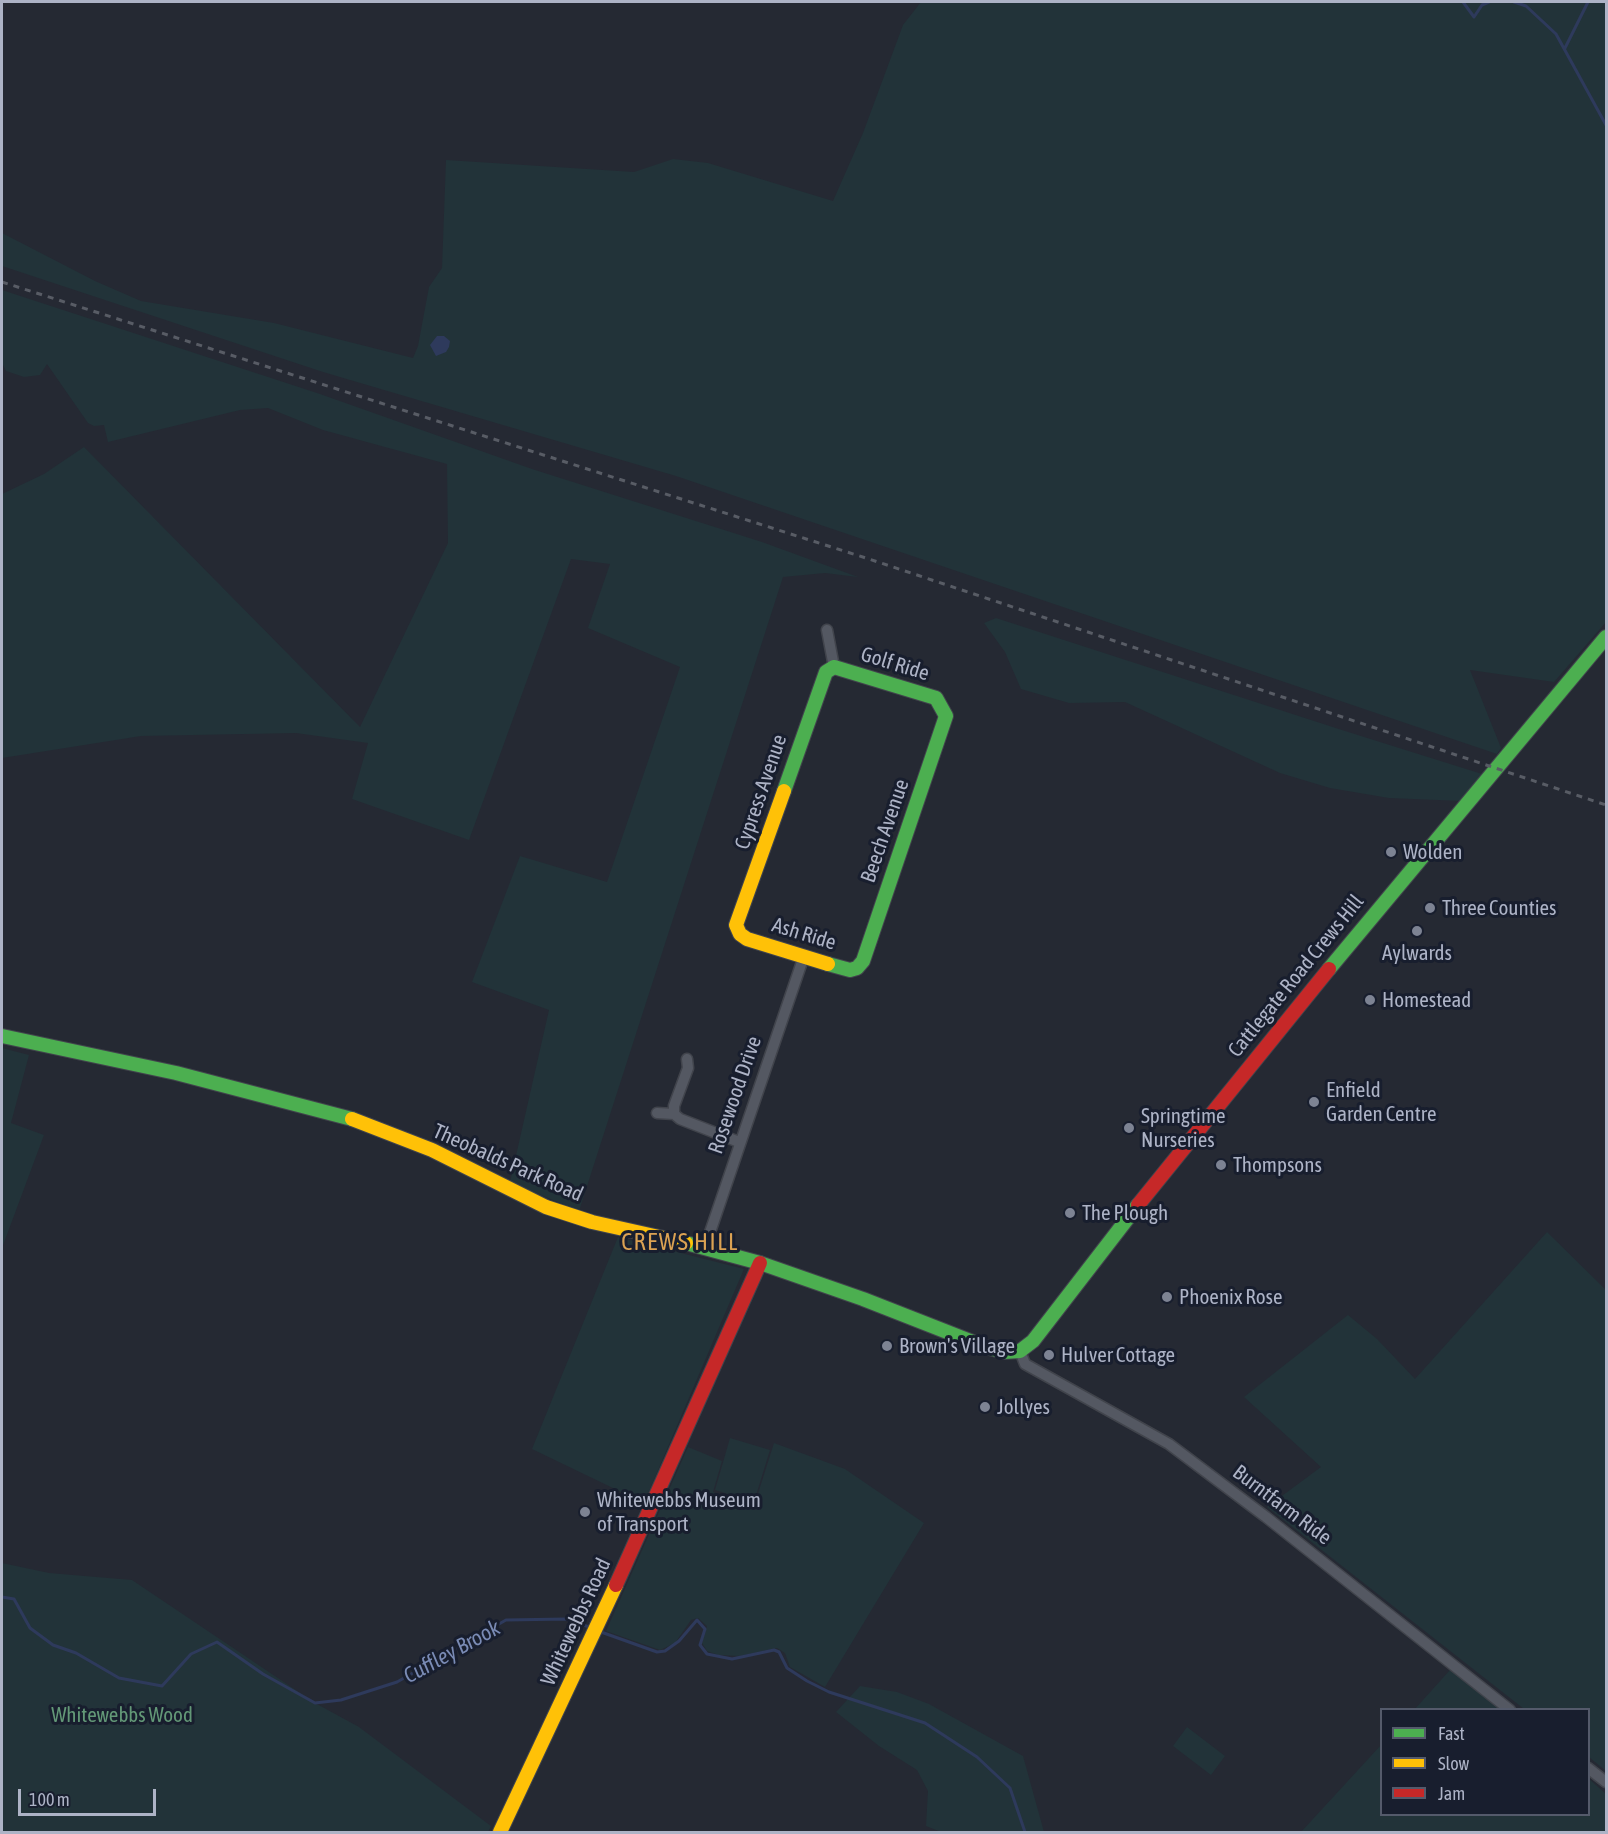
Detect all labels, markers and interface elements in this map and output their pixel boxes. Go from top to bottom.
street label: Golf Ride [858,642,932,686]
street label: Cypress Avenue [730,731,792,853]
street label: Beech Avenue [856,776,914,886]
place label: Wolden [1403,839,1462,865]
marker: Wolden [1384,845,1398,859]
street label: Cattlegate Road Crews Hill [1223,890,1369,1062]
place label: Three Counties [1442,895,1556,921]
marker: Three Counties [1423,901,1437,915]
street label: Ash Ride [769,912,839,956]
marker: Aylwards [1410,924,1424,938]
place label: Aylwards [1382,940,1452,966]
place label: Homestead [1382,987,1471,1013]
marker: Homestead [1363,993,1377,1007]
street label: Rosewood Drive [703,1033,767,1157]
place label: Enfield Garden Centre [1326,1077,1437,1127]
marker: Enfield Garden Centre [1307,1095,1321,1109]
place label: Springtime Nurseries [1141,1103,1226,1153]
street label: Theobalds Park Road [429,1119,587,1207]
marker: Springtime Nurseries [1122,1121,1136,1135]
place label: Thompsons [1233,1152,1322,1178]
marker: Thompsons [1214,1158,1228,1172]
place label: The Plough [1082,1200,1168,1226]
marker: The Plough [1063,1206,1077,1220]
district label: CREWS HILL [621,1228,739,1256]
place label: Phoenix Rose [1179,1284,1283,1310]
marker: Phoenix Rose [1160,1290,1174,1304]
place label: Brown's Village [899,1333,1015,1359]
marker: Brown's Village [880,1339,894,1353]
place label: Hulver Cottage [1061,1342,1175,1368]
marker: Hulver Cottage [1042,1348,1056,1362]
place label: Jollyes [997,1394,1050,1420]
marker: Jollyes [978,1400,992,1414]
street label: Burntfarm Ride [1228,1460,1336,1550]
place label: Whitewebbs Museum of Transport [597,1487,761,1537]
marker: Whitewebbs Museum of Transport [578,1505,592,1519]
street label: Whitewebbs Road [536,1554,616,1690]
water label: Cuffley Brook [399,1615,505,1689]
park label: Whitewebbs Wood [51,1702,193,1728]
legend [1380,1708,1590,1816]
text: Fast [1438,1723,1465,1744]
text: Slow [1438,1753,1469,1774]
scale bar [21,1777,159,1815]
text: Jam [1438,1783,1465,1804]
text: 100 m [29,1789,70,1810]

